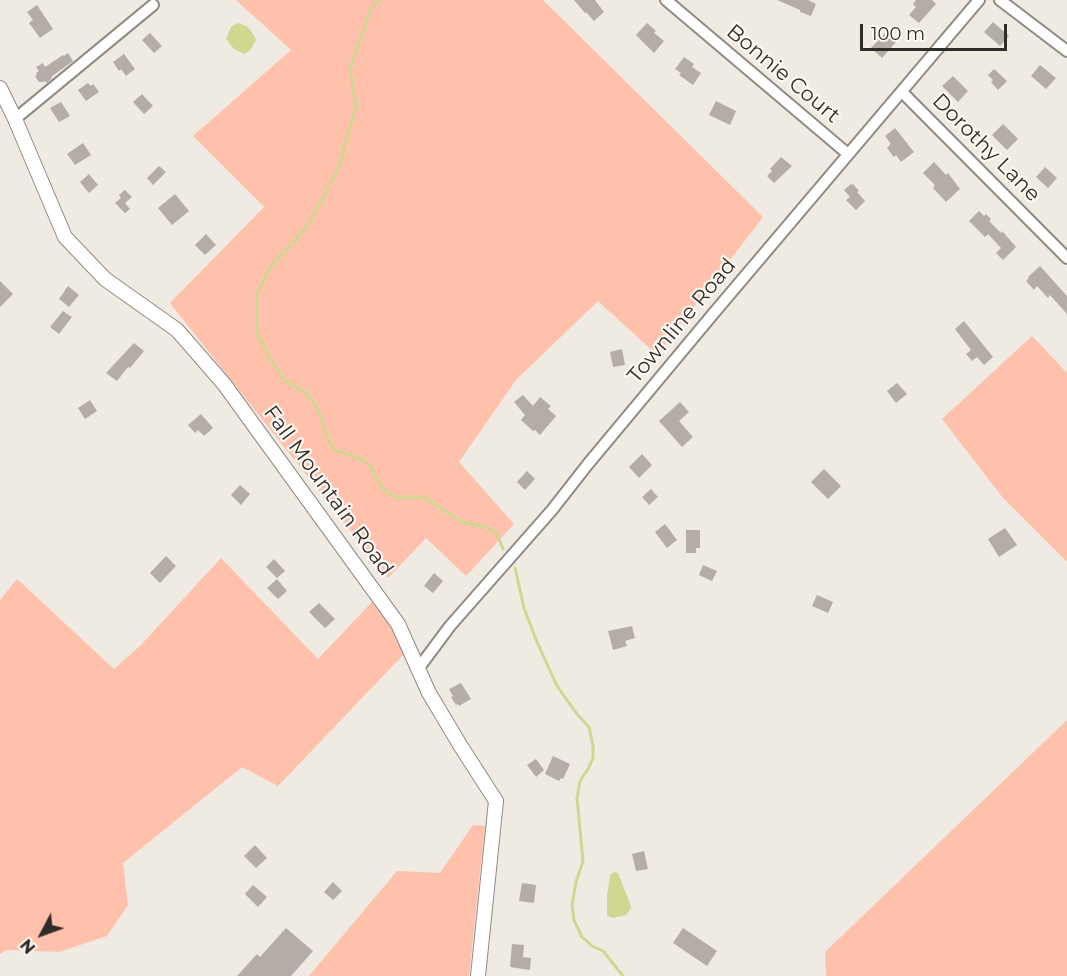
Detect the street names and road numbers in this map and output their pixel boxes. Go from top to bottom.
street label: Bonnie Court [721,19,845,129]
street label: Dorothy Lane [927,89,1045,207]
street label: Townline Road [623,254,741,388]
street label: Fall Mountain Road [258,401,398,581]

